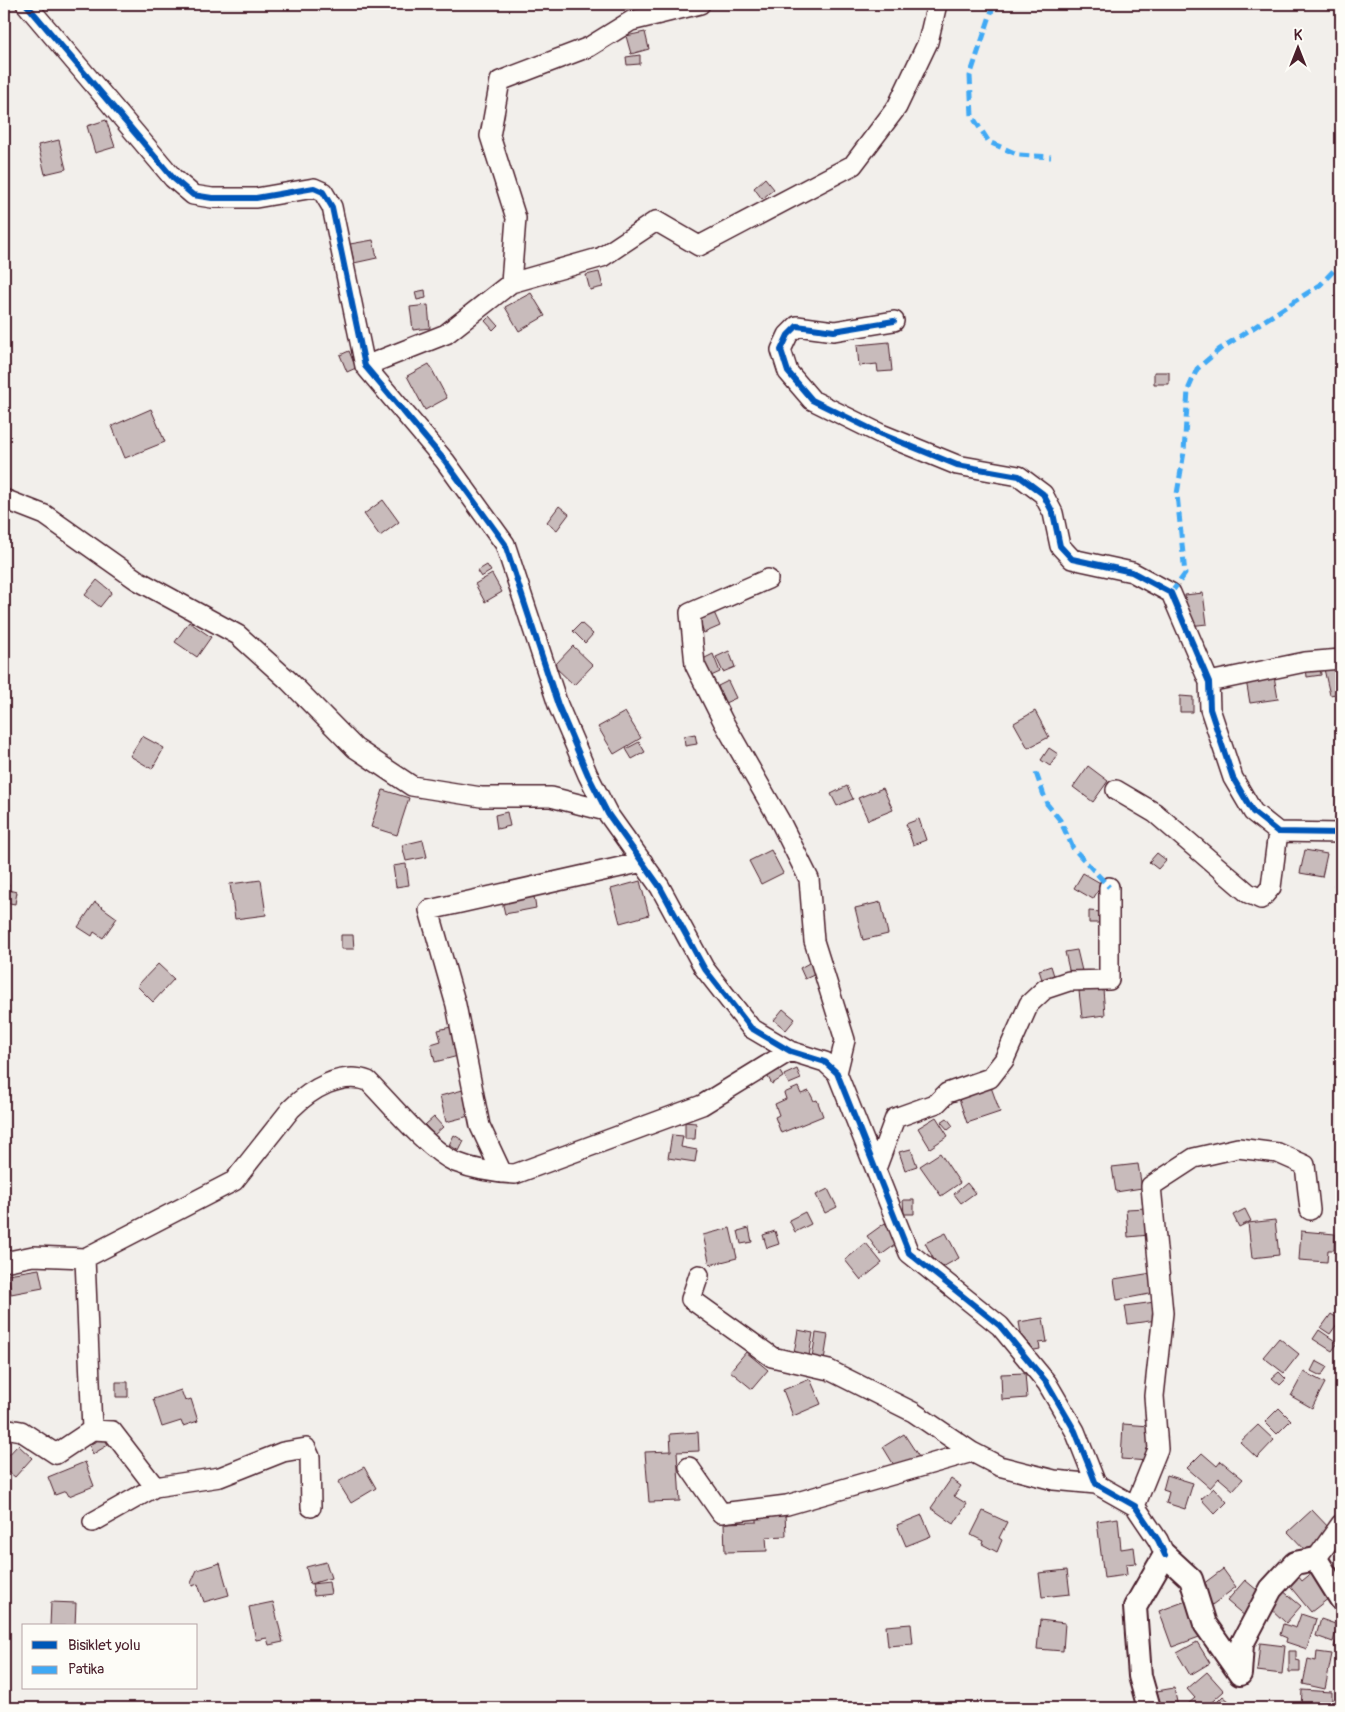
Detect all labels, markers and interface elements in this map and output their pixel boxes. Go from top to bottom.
north arrow [1272,22,1322,72]
text: K [1294,27,1303,44]
legend [22,1624,198,1690]
text: Bisiklet yolu [68,1636,141,1655]
text: Patika [68,1660,104,1679]

